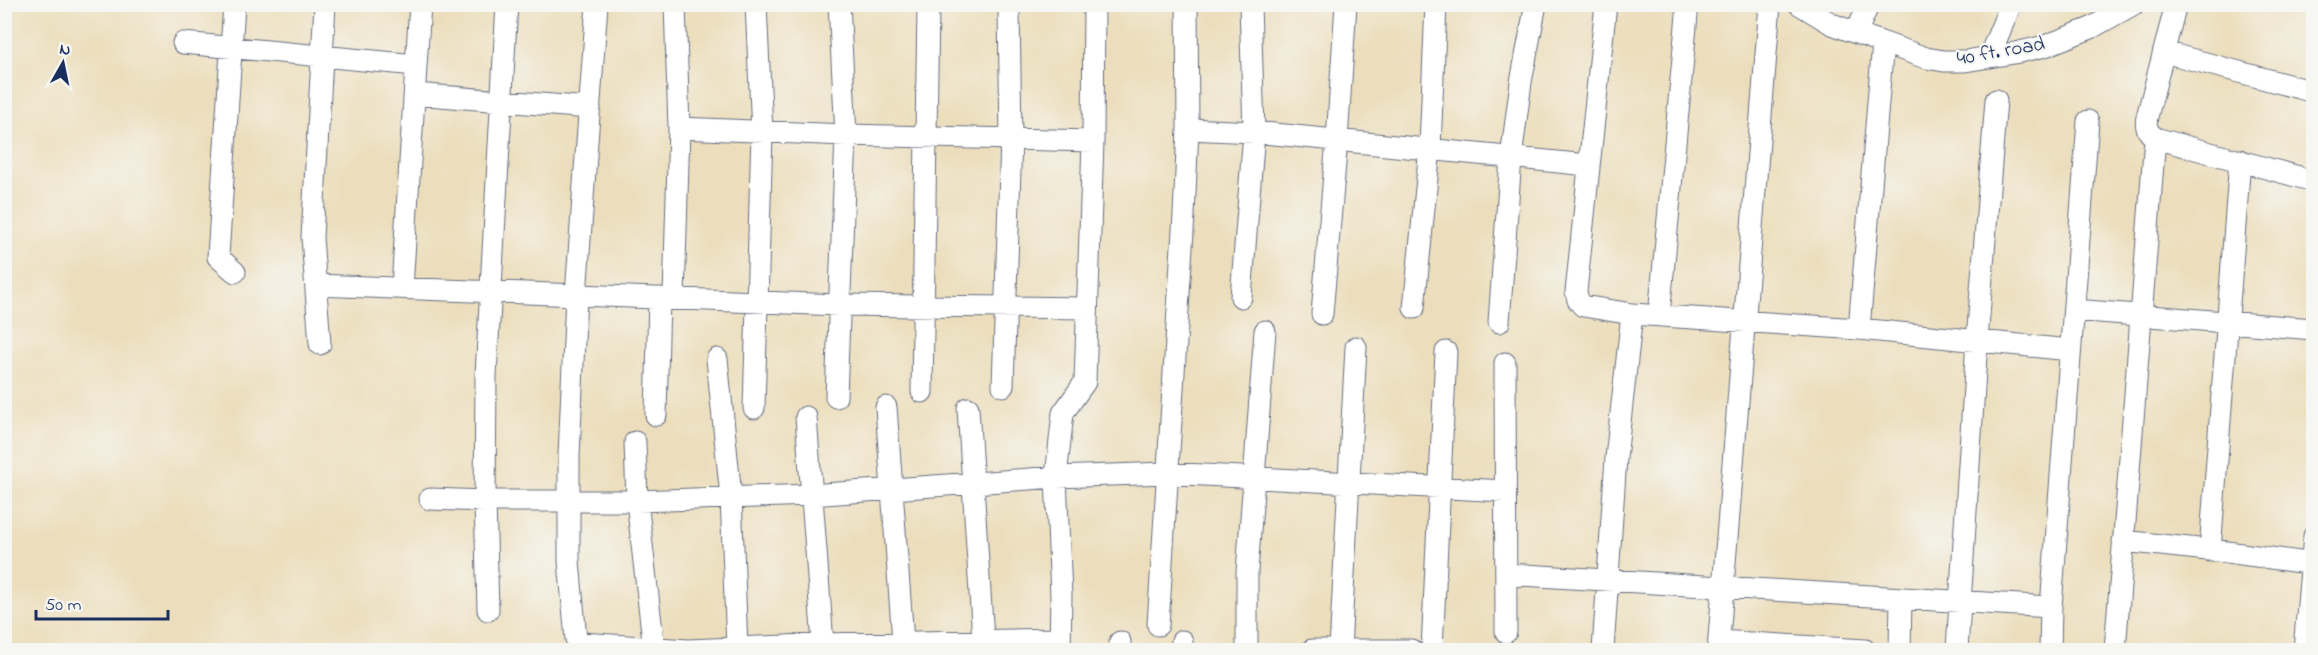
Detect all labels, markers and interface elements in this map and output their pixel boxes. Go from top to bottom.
street label: 40 ft. road [1955,29,2048,75]
north arrow [33,33,93,93]
text: N [58,37,72,63]
scale bar [36,583,168,621]
text: 50 m [45,593,82,619]

